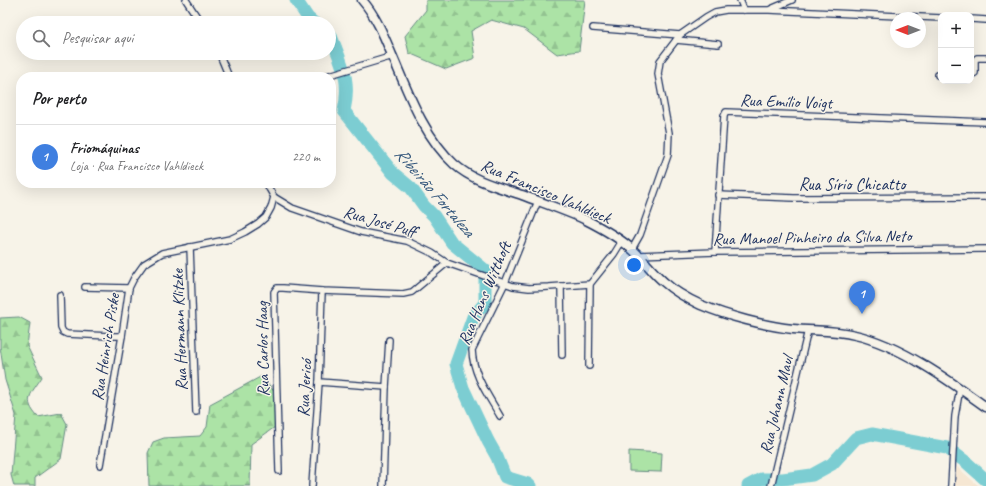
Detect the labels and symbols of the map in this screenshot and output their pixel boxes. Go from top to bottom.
north arrow [890,12,926,48]
street label: Rua Emílio Voigt [739,89,835,114]
water label: Ribeirão Fortaleza [390,143,481,242]
street label: Rua Francisco Vahldieck [478,155,616,229]
street label: Rua Sírio Chicatto [799,174,907,195]
street label: Rua José Puff [341,201,422,243]
street label: Rua Manoel Pinheiro da Silva Neto [712,225,914,250]
street label: Rua Hans Witthoft [453,236,516,348]
your location [624,255,644,275]
street label: Rua Hermann Klitzke [167,267,192,391]
pin: 1 [849,281,875,314]
street label: Rua Heinrich Piske [87,291,125,402]
street label: Rua Carlos Haag [251,300,274,397]
street label: Rua Johann Maul [755,351,799,456]
street label: Rua Jericó [292,356,317,417]

